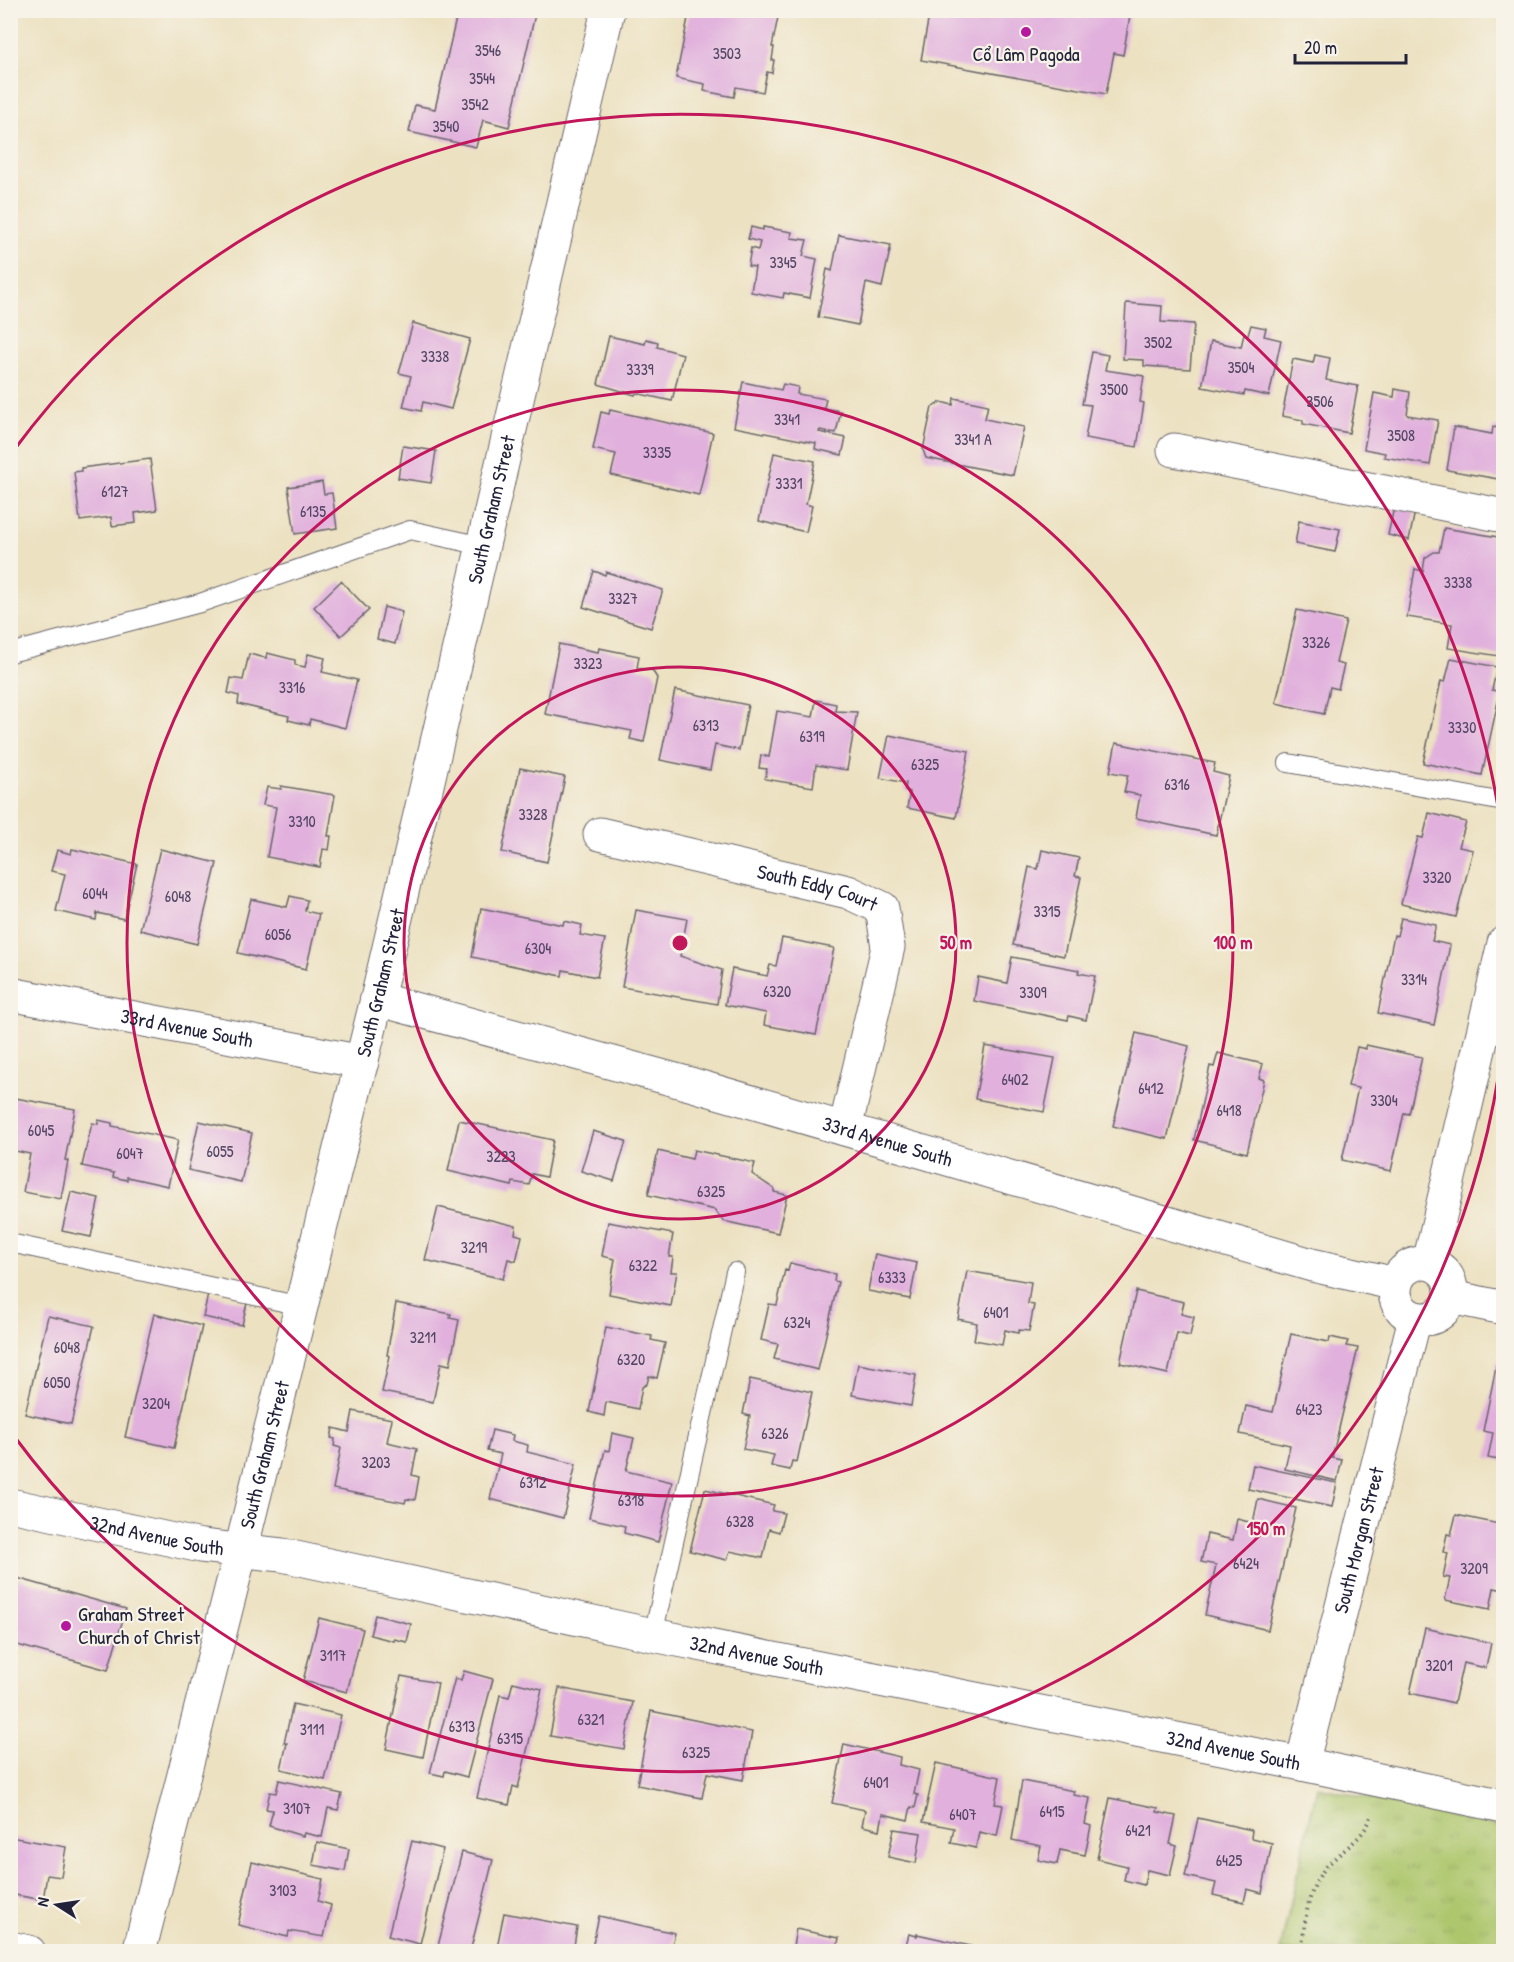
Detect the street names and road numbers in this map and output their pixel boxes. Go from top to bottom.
street label: South Graham Street [460,431,521,586]
street label: South Eddy Court [755,857,883,918]
street label: South Graham Street [349,905,411,1059]
street label: 33rd Avenue South [118,1002,255,1054]
street label: 33rd Avenue South [820,1109,956,1173]
street label: South Graham Street [233,1377,296,1531]
street label: South Morgan Street [1327,1463,1390,1616]
street label: 32nd Avenue South [88,1509,225,1561]
street label: 32nd Avenue South [688,1629,826,1682]
street label: 32nd Avenue South [1164,1723,1303,1776]

